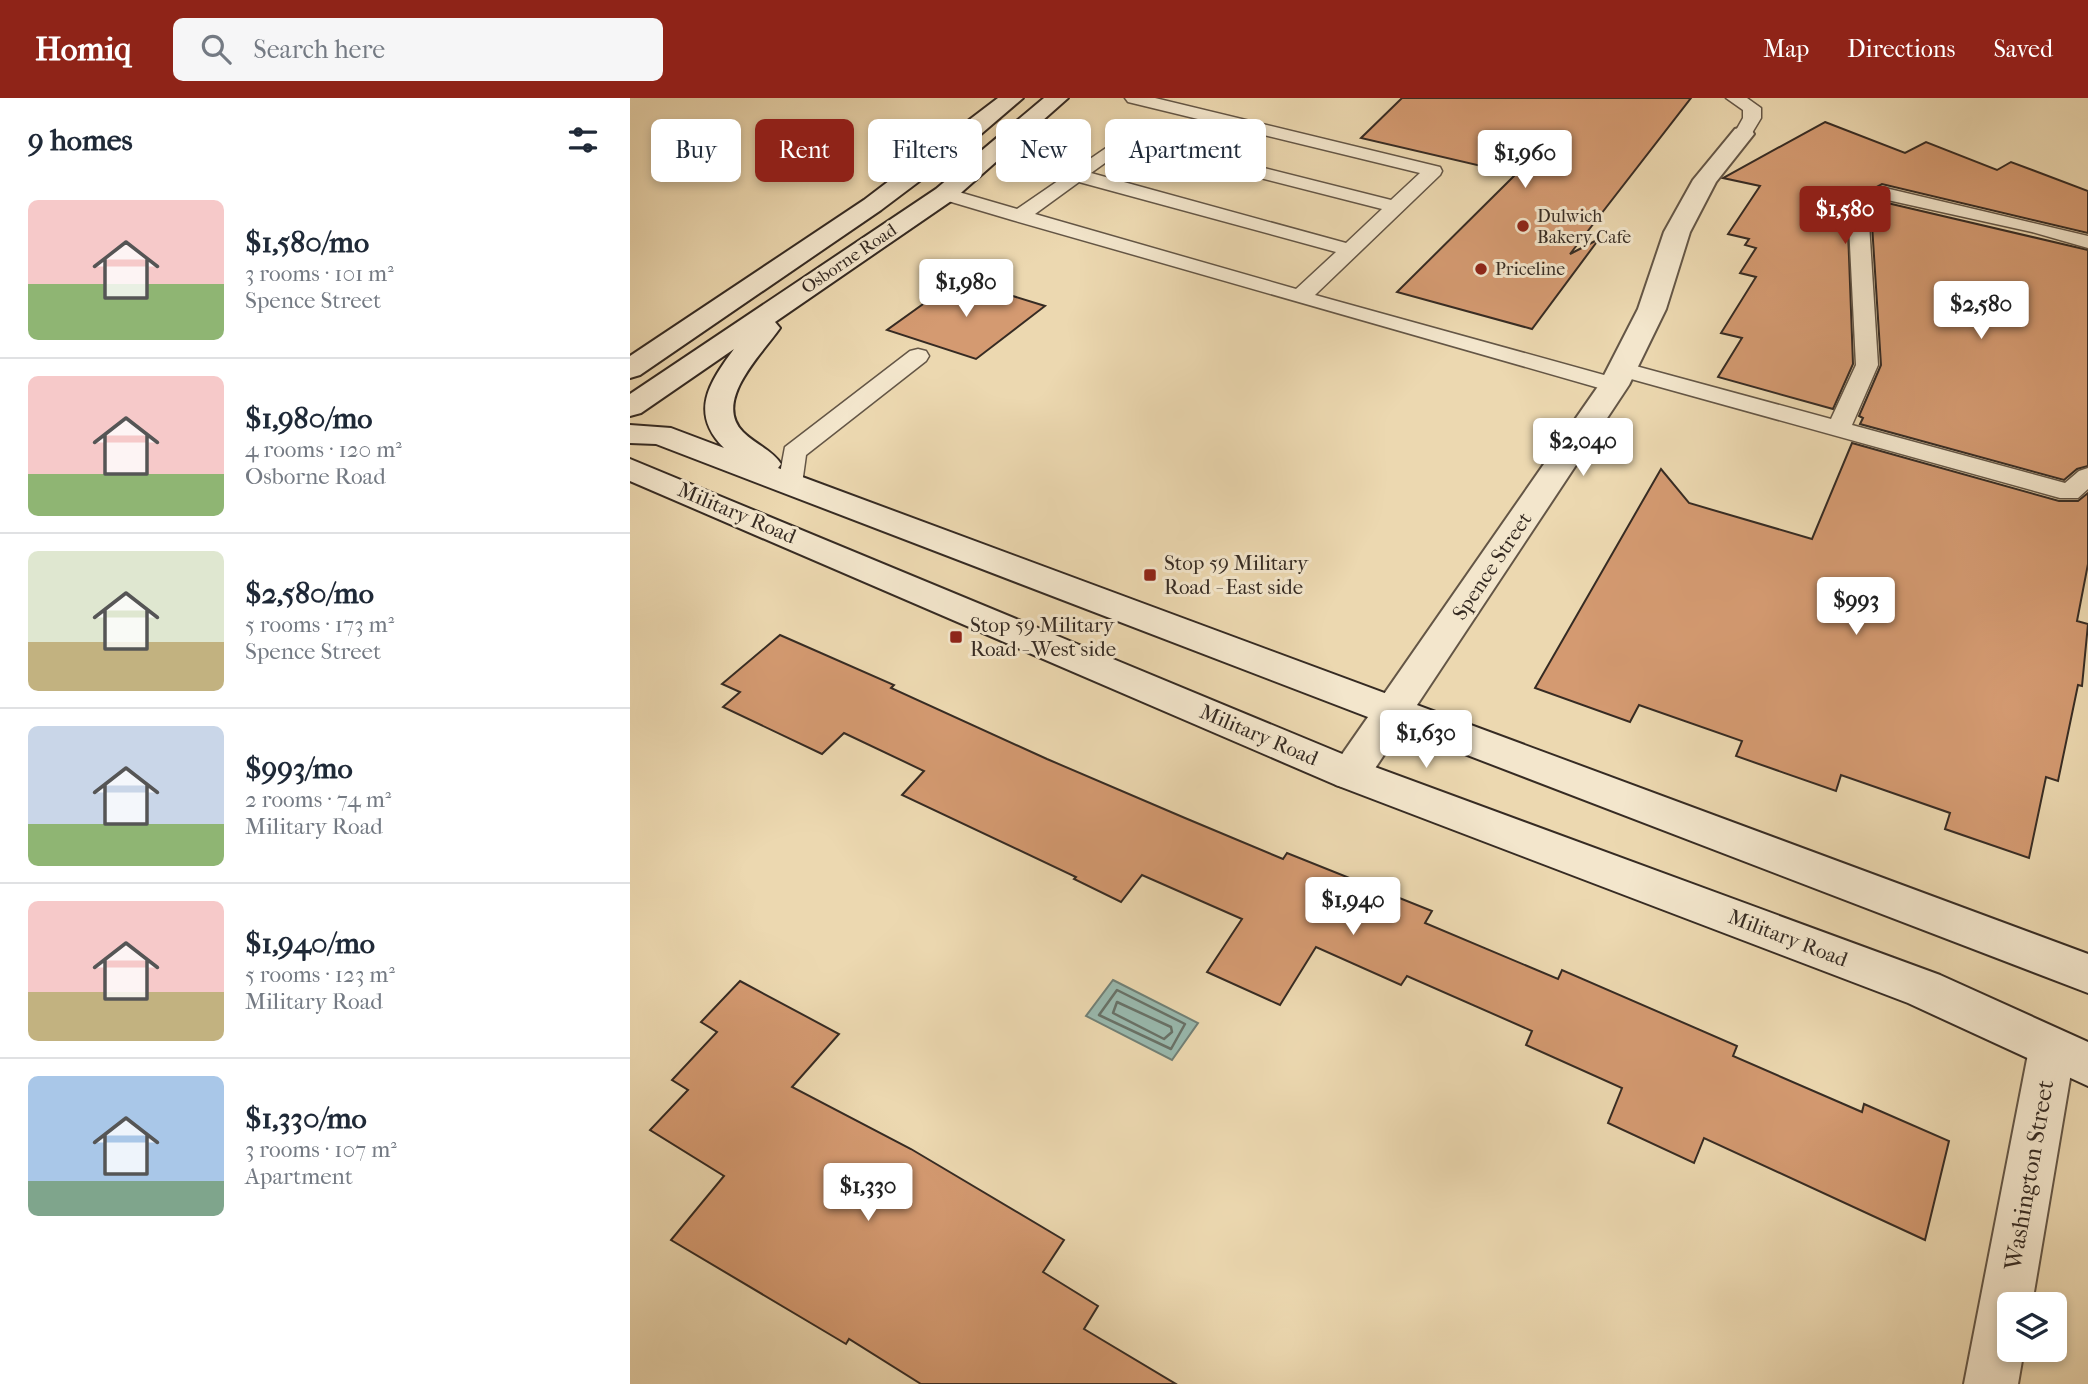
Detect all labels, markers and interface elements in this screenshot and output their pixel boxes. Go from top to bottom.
search box [173,18,663,81]
text: Homiq [35,30,131,69]
icon: search [197,30,235,68]
text: Search here [253,34,385,65]
text: Map [1763,35,1809,63]
text: Directions [1847,35,1955,63]
text: Saved [1993,35,2053,63]
chip: Buy [651,119,741,182]
chip: Rent [755,119,854,182]
chip: Filters [868,119,982,182]
chip: New [996,119,1091,182]
chip: Apartment [1105,119,1266,182]
icon: filters [564,121,602,159]
text: 9 homes [28,123,133,158]
pin: $1,960 [1468,130,1582,190]
text: $1,960 [1494,139,1556,166]
pin: $1,580 [1788,186,1902,246]
text: $1,580 [1816,195,1874,222]
place label: Dulwich Bakery Cafe [1537,206,1631,248]
marker: Dulwich Bakery Cafe [1515,218,1531,234]
street label: Osborne Road [797,219,901,299]
text: $1,580/mo [245,225,369,260]
icon: home [84,228,168,312]
place label: Priceline [1495,259,1565,280]
text: 3 rooms · 101 m² [245,260,394,287]
pin: $1,980 [909,260,1023,319]
marker: Priceline [1473,261,1489,277]
text: $1,980 [935,268,997,295]
pin: $2,580 [1924,282,2038,341]
text: Spence Street [245,287,381,314]
text: $2,580 [1950,290,2012,317]
text: $1,980/mo [245,401,373,436]
icon: home [84,404,168,488]
pin: $2,040 [1526,418,1640,478]
text: $2,040 [1549,427,1617,454]
text: 4 rooms · 120 m² [245,436,402,463]
text: Osborne Road [245,463,386,490]
street label: Military Road [674,477,800,549]
street label: Spence Street [1447,507,1537,624]
place label: Stop 59 Military Road - East side [1164,551,1309,599]
marker: Stop 59 Military Road - East side [1142,567,1158,583]
text: $2,580/mo [245,576,374,611]
pin: $993 [1815,578,1897,637]
icon: home [84,579,168,663]
text: $993 [1833,586,1879,613]
text: 5 rooms · 173 m² [245,611,394,638]
place label: Stop 59 Military Road - West side [970,613,1116,661]
marker: Stop 59 Military Road - West side [948,629,964,645]
text: Spence Street [245,638,381,665]
street label: Military Road [1196,699,1322,771]
pin: $1,630 [1369,710,1483,770]
text: $1,630 [1396,719,1456,746]
text: $993/mo [245,751,353,786]
icon: home [84,754,168,838]
text: 2 rooms · 74 m² [245,786,391,813]
text: Military Road [245,813,383,840]
pin: $1,940 [1296,878,1410,937]
text: $1,940 [1321,886,1385,913]
street label: Military Road [1725,904,1852,972]
text: $1,940/mo [245,926,375,961]
icon: home [84,929,168,1013]
text: 5 rooms · 123 m² [245,961,395,988]
text: Military Road [245,988,383,1015]
street label: Washington Street [1998,1077,2060,1273]
text: $1,330/mo [245,1101,367,1136]
icon: home [84,1104,168,1188]
text: 3 rooms · 107 m² [245,1136,397,1163]
text: Apartment [245,1163,353,1190]
pin: $1,330 [811,1164,925,1223]
text: $1,330 [839,1172,897,1199]
map controls [1997,1292,2067,1362]
button: layers [1997,1292,2067,1362]

